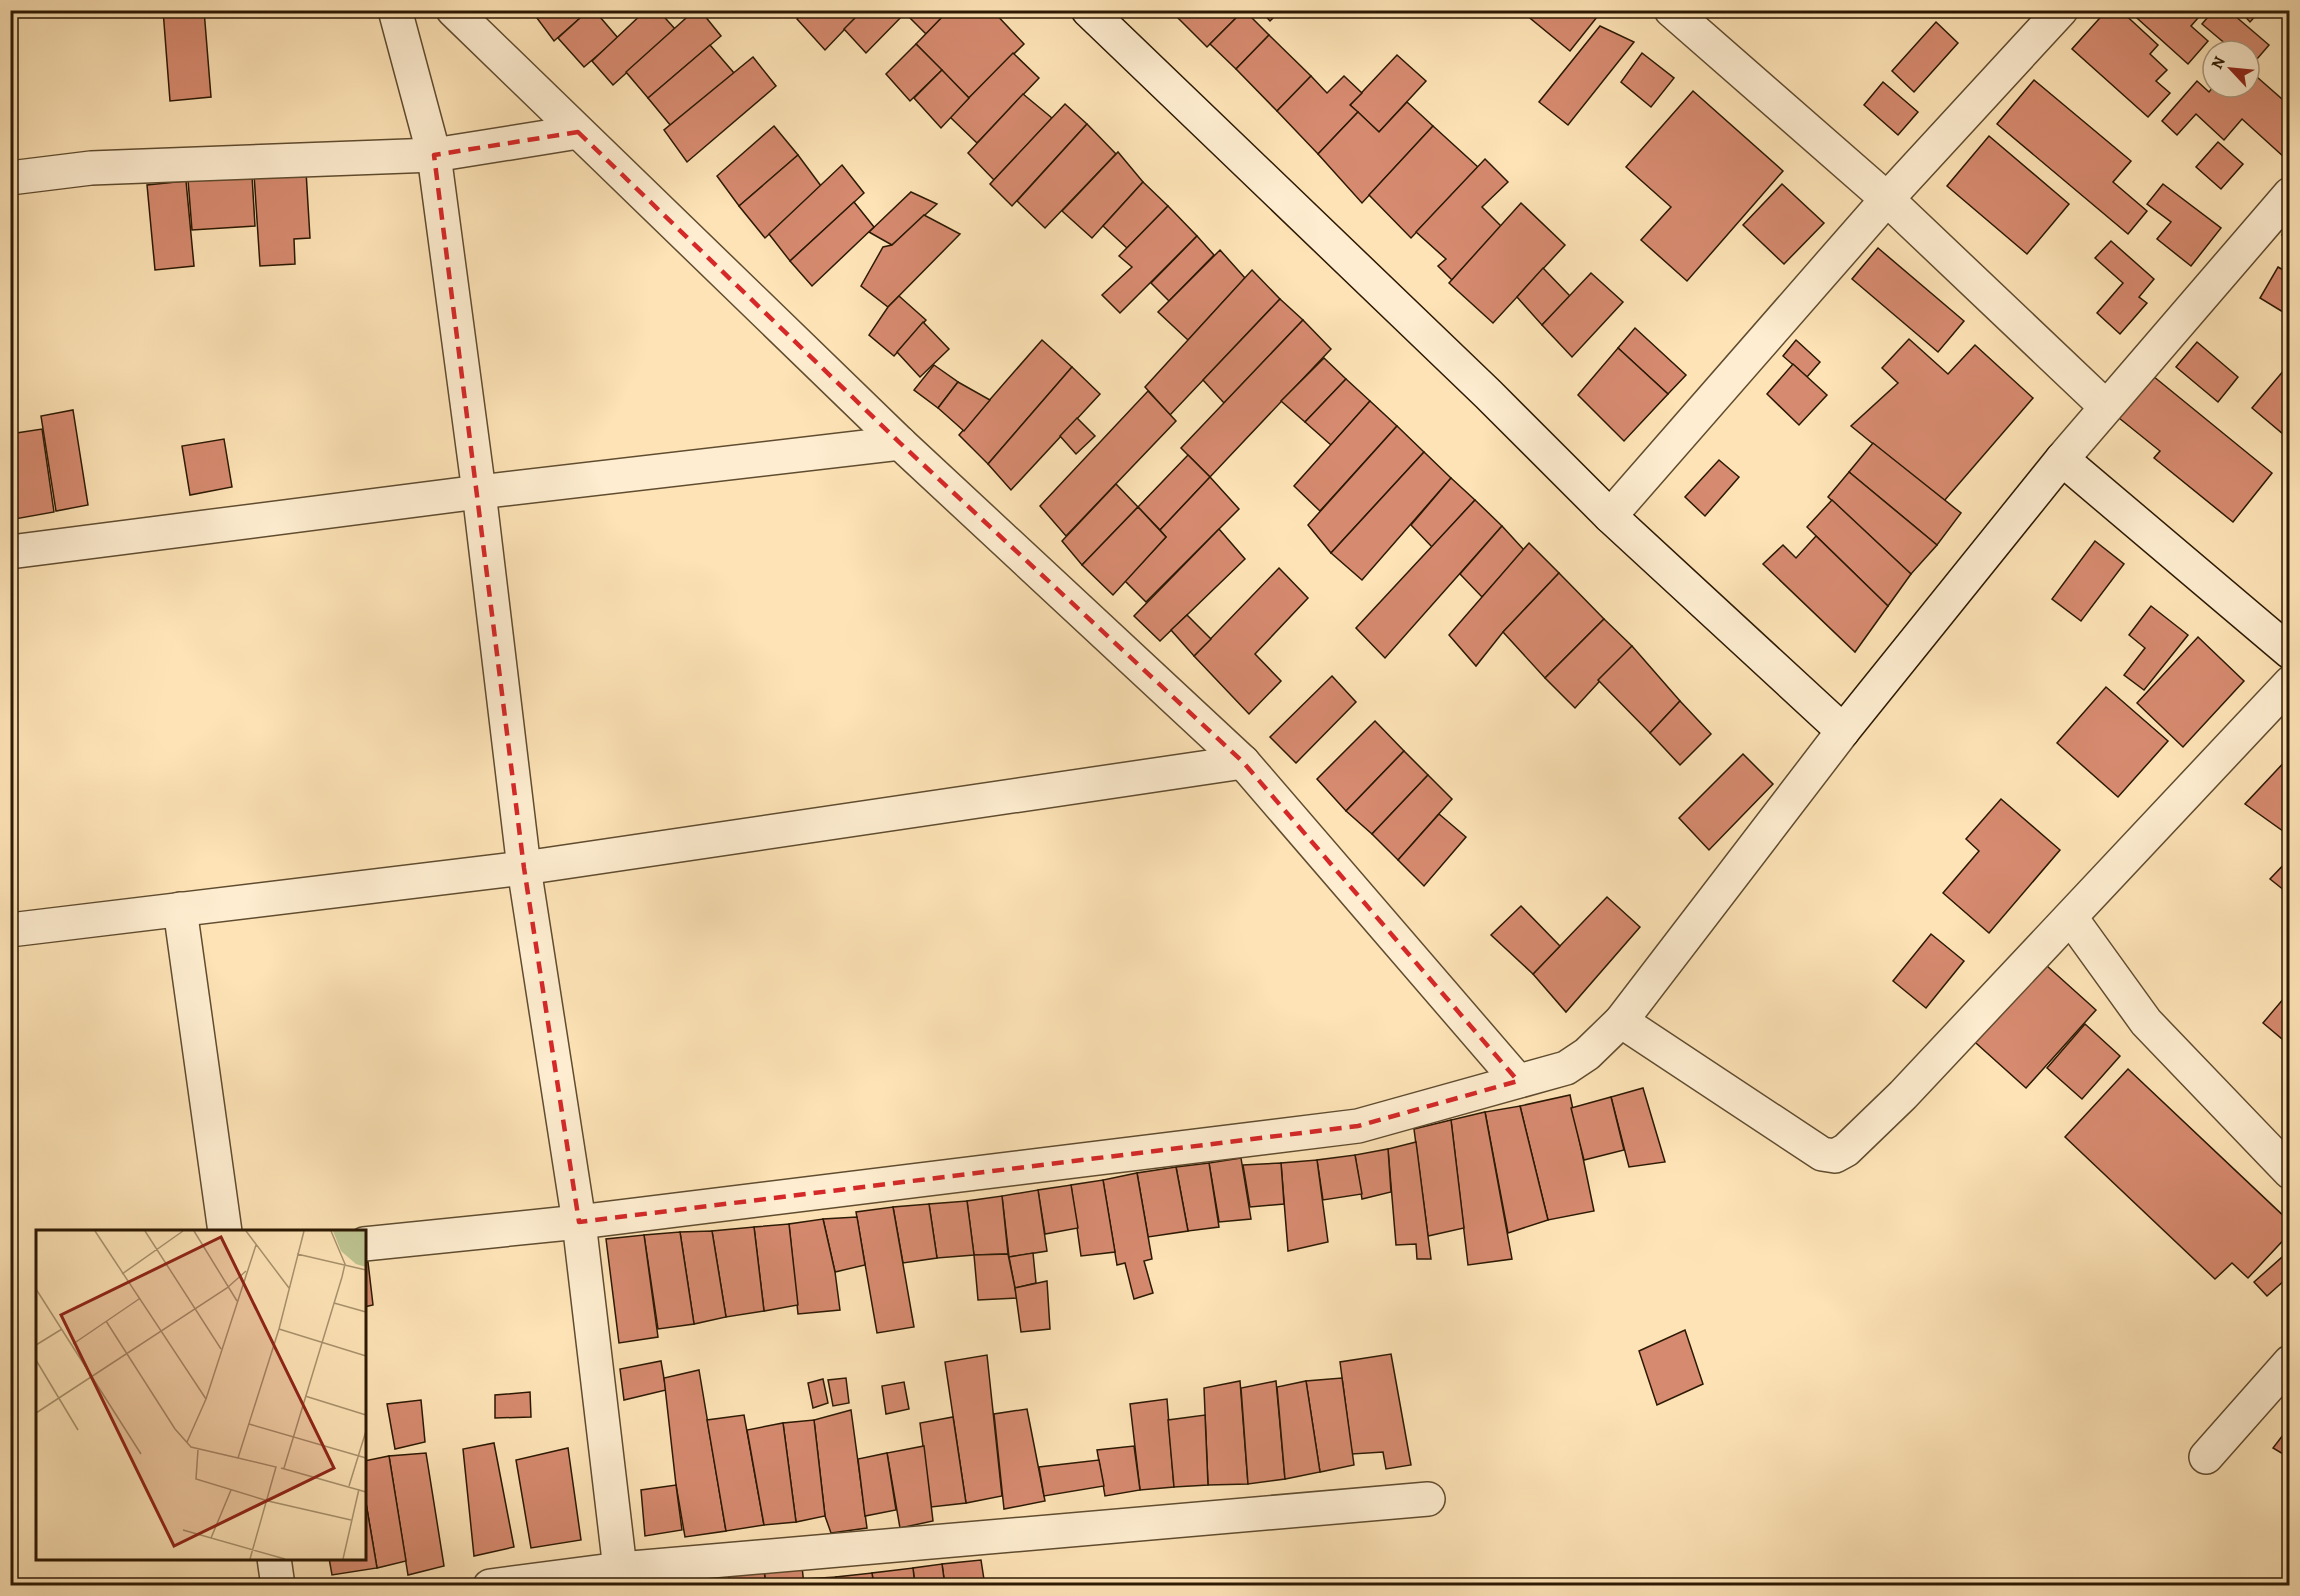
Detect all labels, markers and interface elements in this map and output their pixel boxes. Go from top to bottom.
north arrow [2201,39,2261,99]
text: N [2206,52,2231,73]
inset map [36,1230,366,1560]

